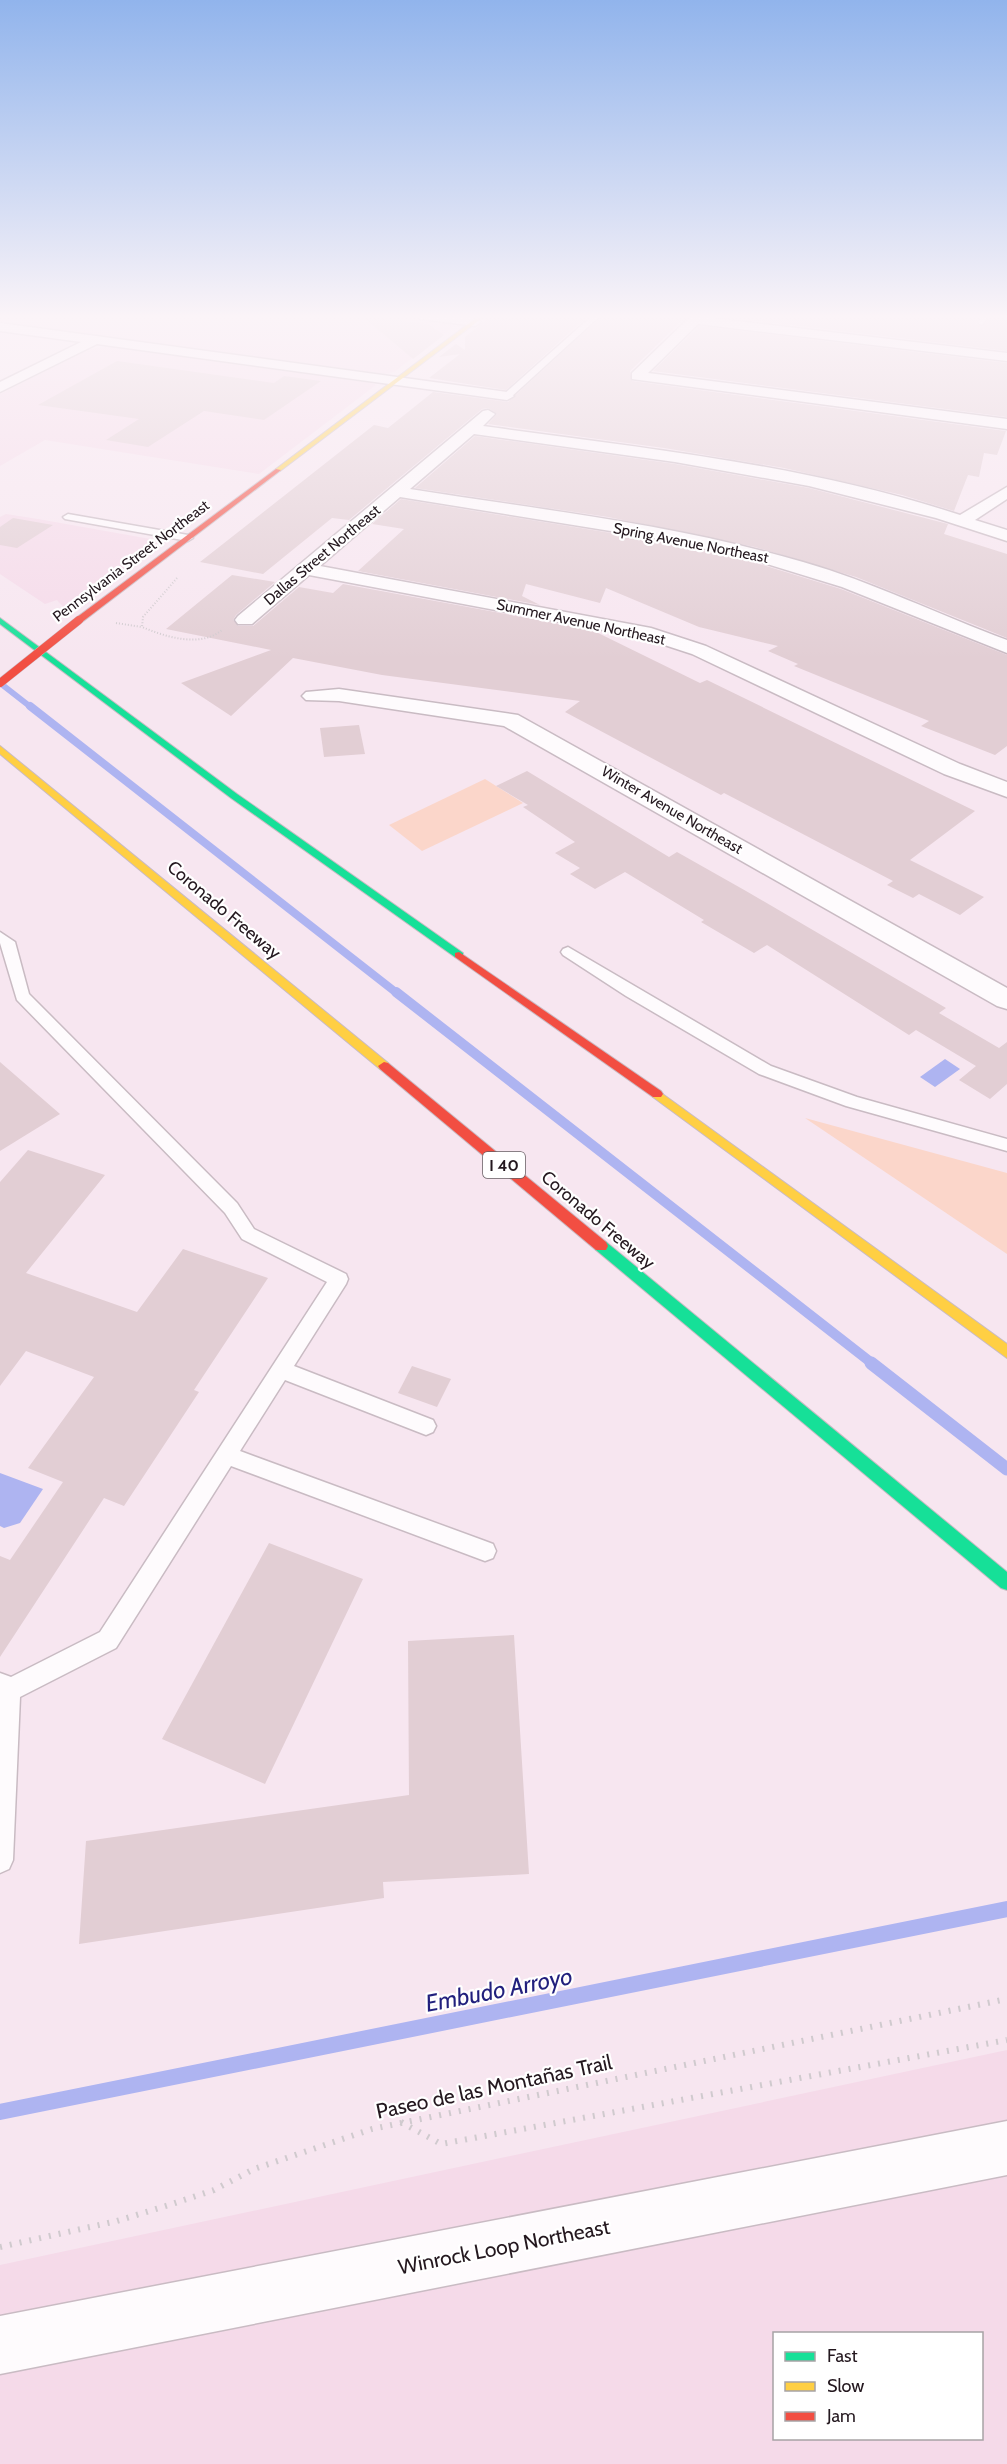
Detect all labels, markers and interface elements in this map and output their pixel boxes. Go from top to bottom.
street label: Pennsylvania Street Northeast [49,496,213,626]
street label: Dallas Street Northeast [260,501,384,609]
street label: Spring Avenue Northeast [612,519,770,567]
street label: Summer Avenue Northeast [495,595,667,649]
street label: Winter Avenue Northeast [598,762,746,858]
street label: Coronado Freeway [163,856,285,964]
road number: I 40 [483,1152,525,1178]
street label: Coronado Freeway [537,1166,659,1274]
water label: Embudo Arroyo [423,1961,575,2018]
street label: Paseo de las Montañas Trail [374,2049,614,2124]
street label: Winrock Loop Northeast [396,2214,612,2279]
legend [773,2332,983,2440]
text: Fast [827,2345,858,2367]
text: Slow [827,2375,864,2397]
text: Jam [826,2405,856,2427]

